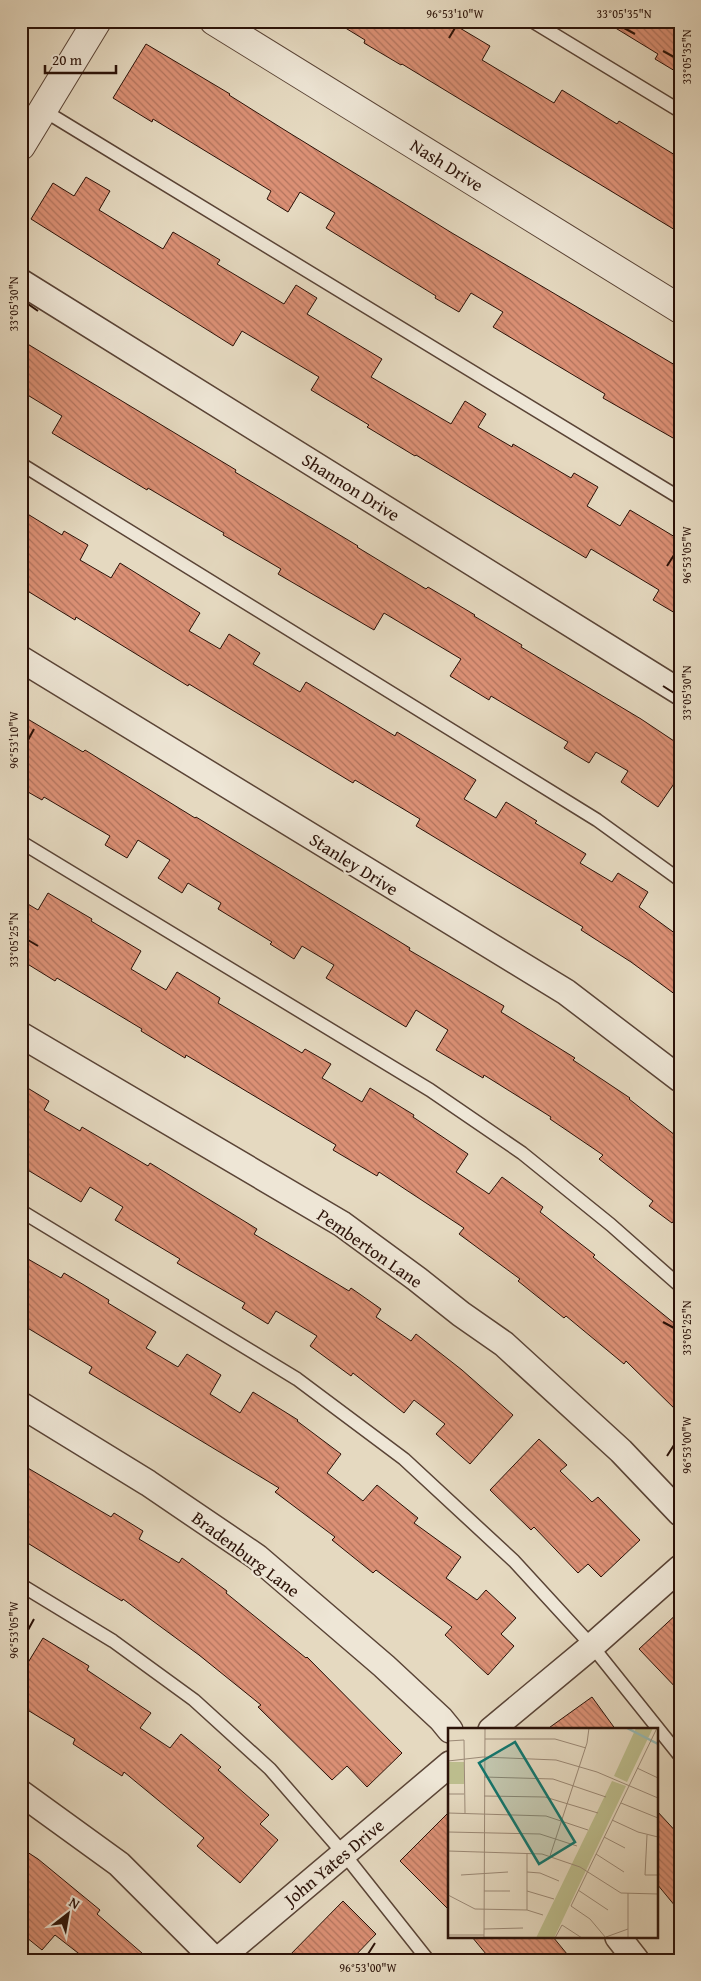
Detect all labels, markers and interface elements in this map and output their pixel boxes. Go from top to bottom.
text: 96°53'10"W [426,5,485,22]
text: 33°05'35"N [596,5,652,22]
text: 33°05'35"N [678,29,695,85]
scale bar [45,42,116,74]
text: 20 m [52,49,83,70]
street label: Nash Drive [405,132,489,198]
text: 33°05'30"N [5,276,22,332]
street label: Shannon Drive [297,446,405,528]
text: 96°53'05"W [678,525,695,584]
text: 33°05'30"N [678,665,695,721]
text: 96°53'10"W [5,710,22,769]
street label: Stanley Drive [304,826,404,902]
text: 33°05'25"N [5,912,22,968]
street label: Pemberton Lane [312,1202,428,1294]
text: 33°05'25"N [678,1300,695,1356]
text: 96°53'00"W [678,1415,695,1474]
street label: Bradenburg Lane [186,1504,306,1604]
text: 96°53'05"W [5,1600,22,1659]
inset map [448,1728,658,1938]
street label: John Yates Drive [276,1812,390,1913]
north arrow [42,1888,92,1938]
text: N [66,1892,84,1914]
text: 96°53'00"W [339,1959,398,1976]

